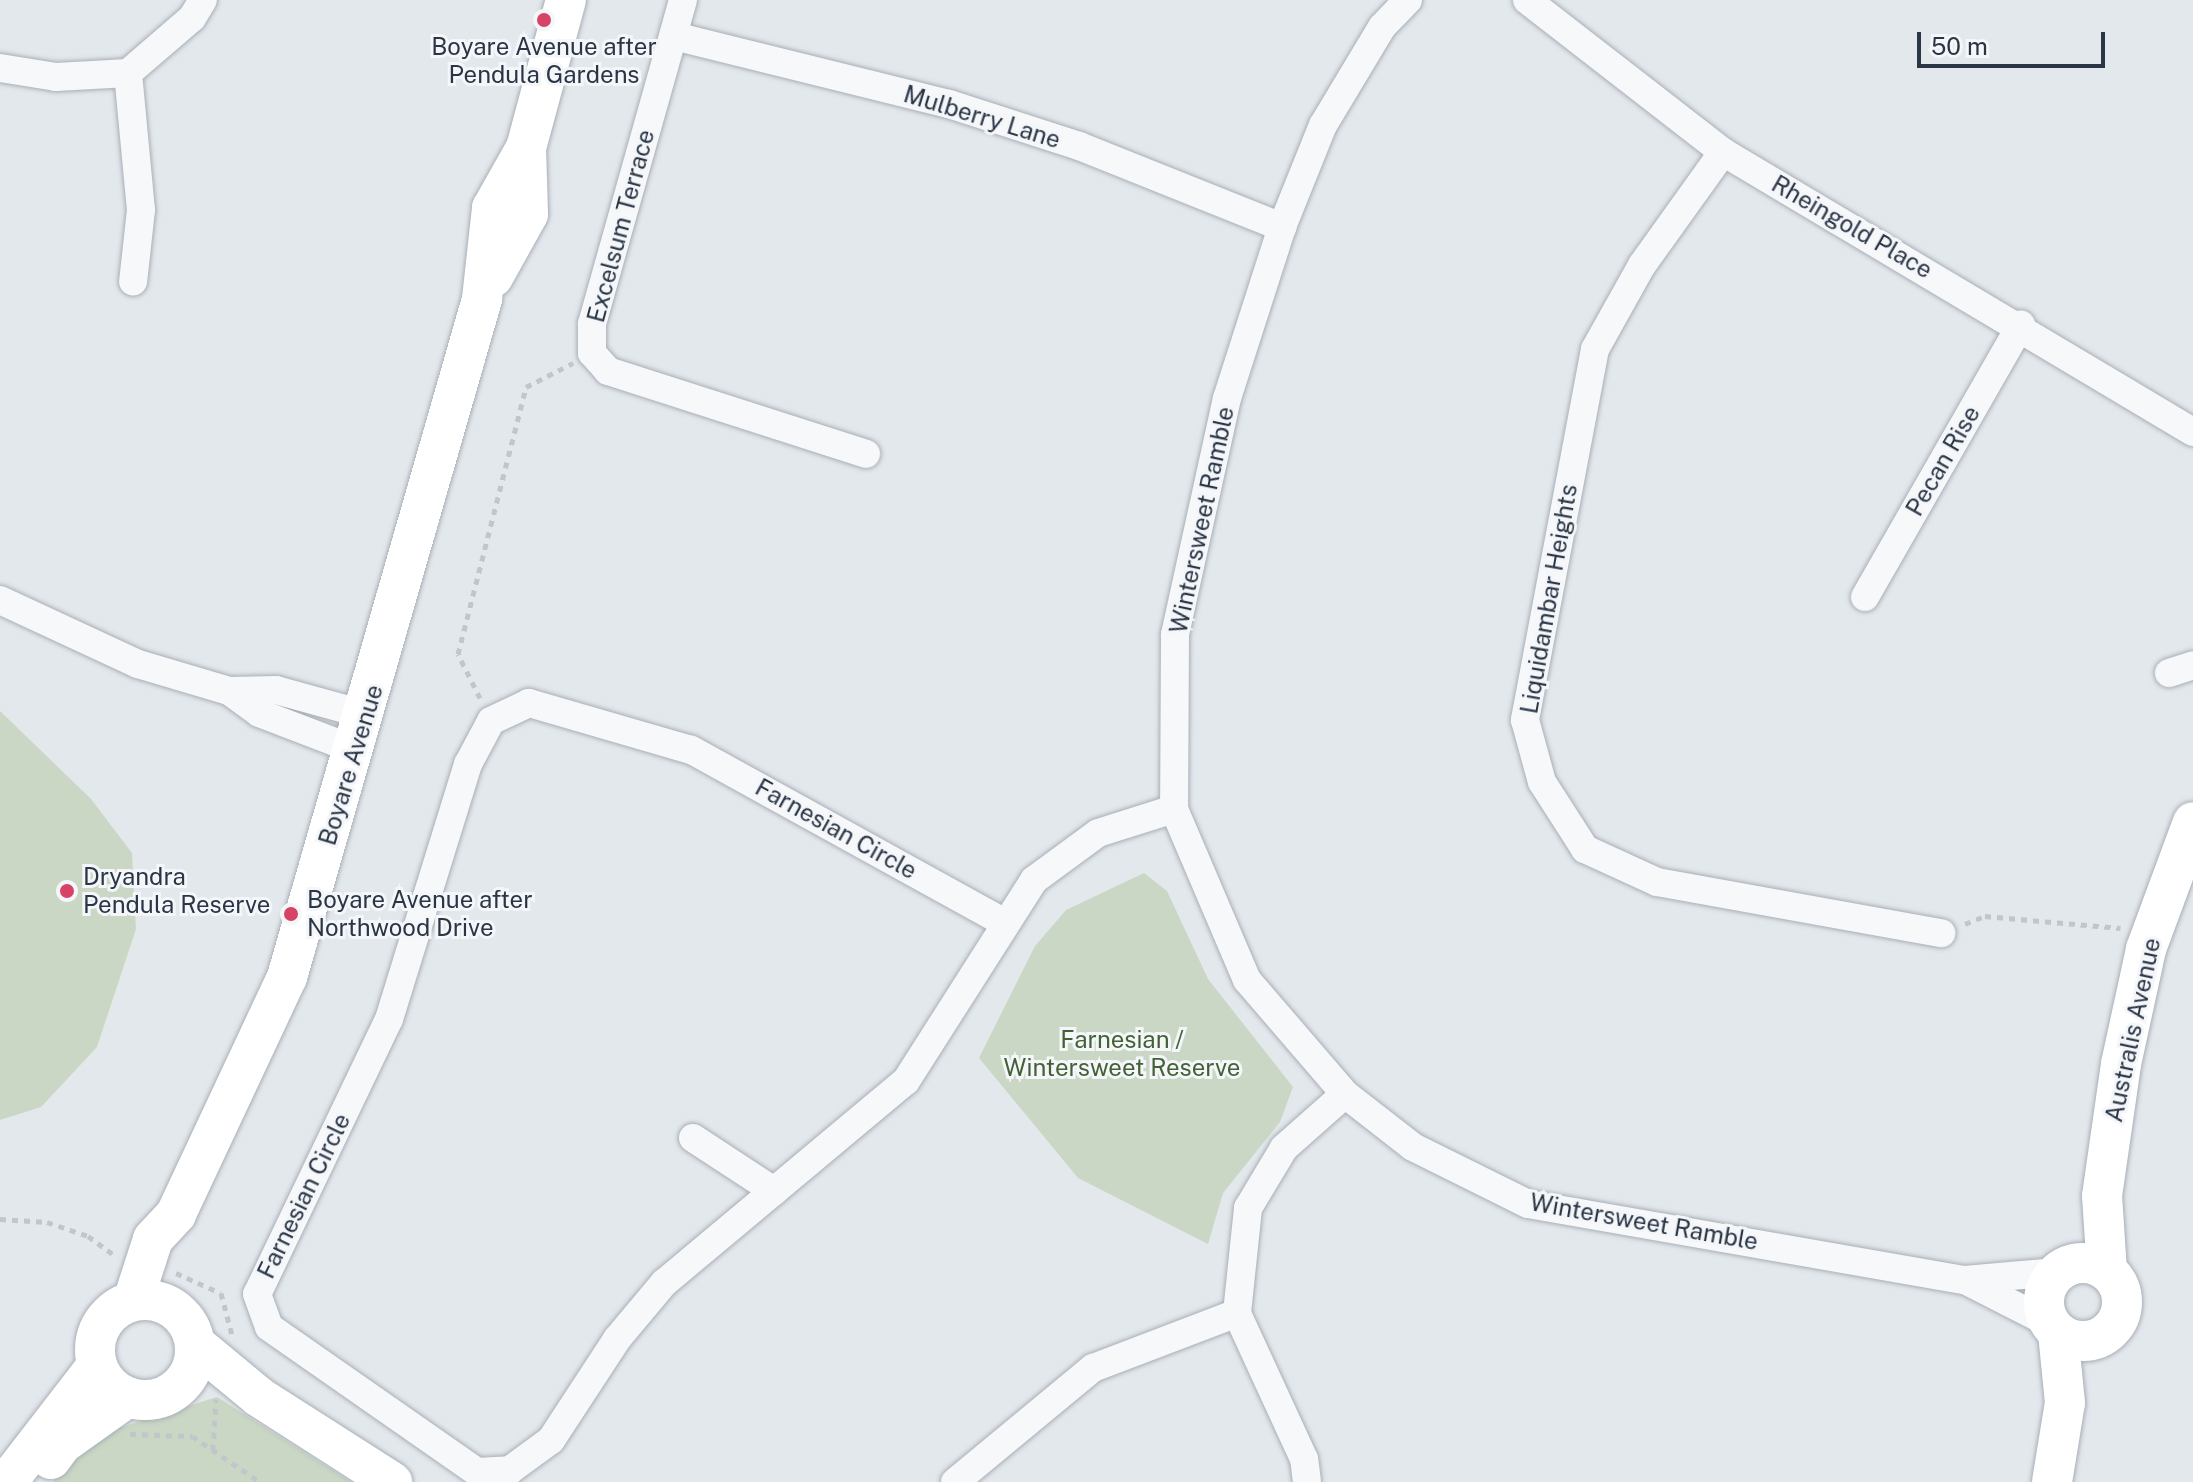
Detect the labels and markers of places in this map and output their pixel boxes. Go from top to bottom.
marker: Boyare Avenue after Pendula Gardens [535,11,553,29]
place label: Boyare Avenue after Pendula Gardens [431,33,657,89]
place label: Dryandra Pendula Reserve [83,863,270,919]
marker: Dryandra Pendula Reserve [58,882,76,900]
place label: Boyare Avenue after Northwood Drive [307,886,533,942]
marker: Boyare Avenue after Northwood Drive [282,905,300,923]

